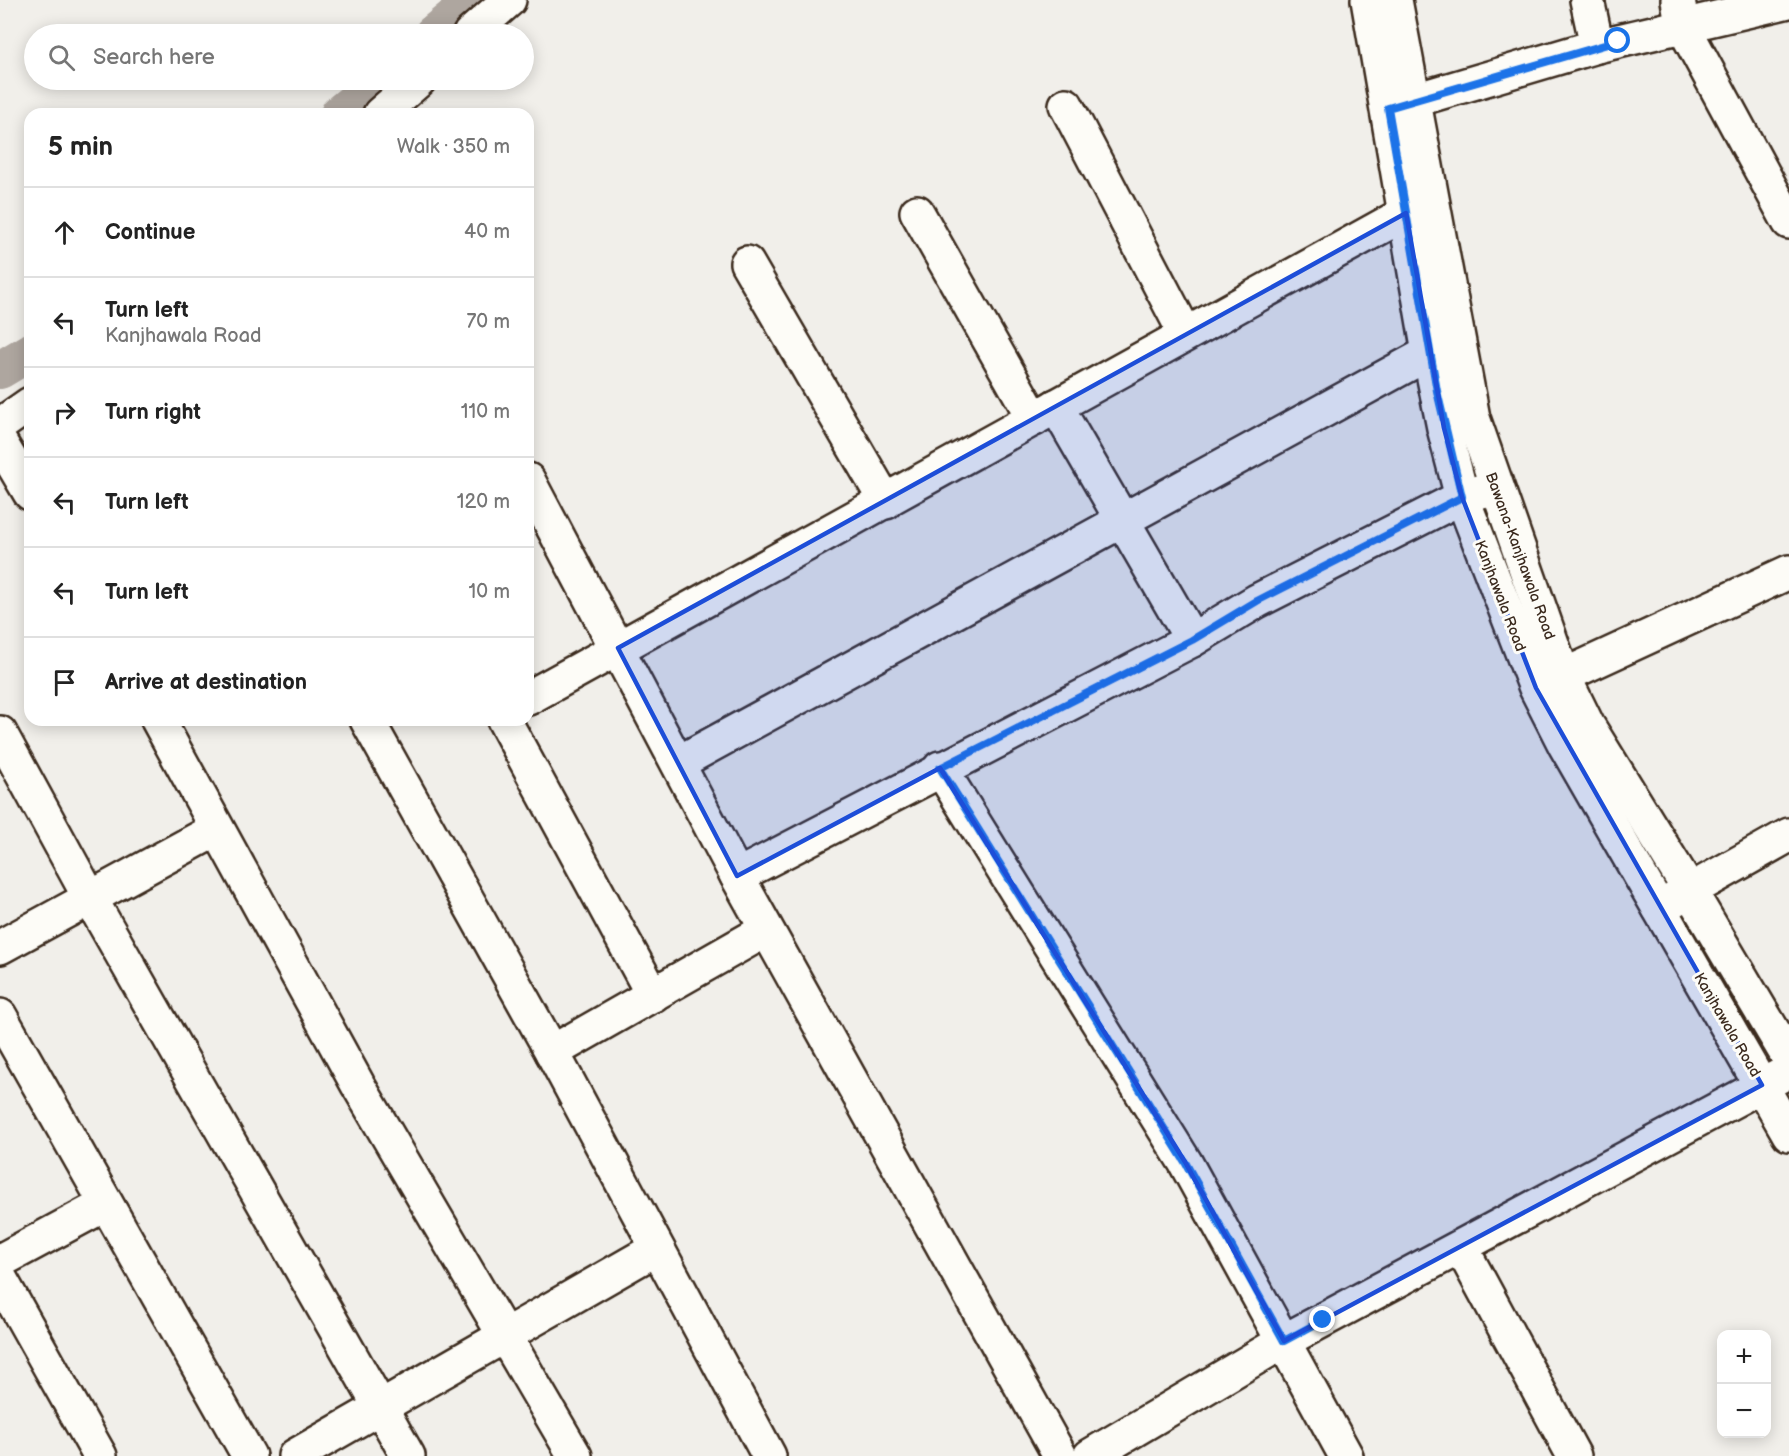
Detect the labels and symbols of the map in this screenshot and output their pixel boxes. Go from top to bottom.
route start [1604,27,1630,53]
street label: Bawana-Kanjhawala Road [1481,470,1559,642]
street label: Kanjhawala Road [1471,538,1529,654]
street label: Kanjhawala Road [1689,969,1765,1081]
route end [1309,1306,1335,1332]

